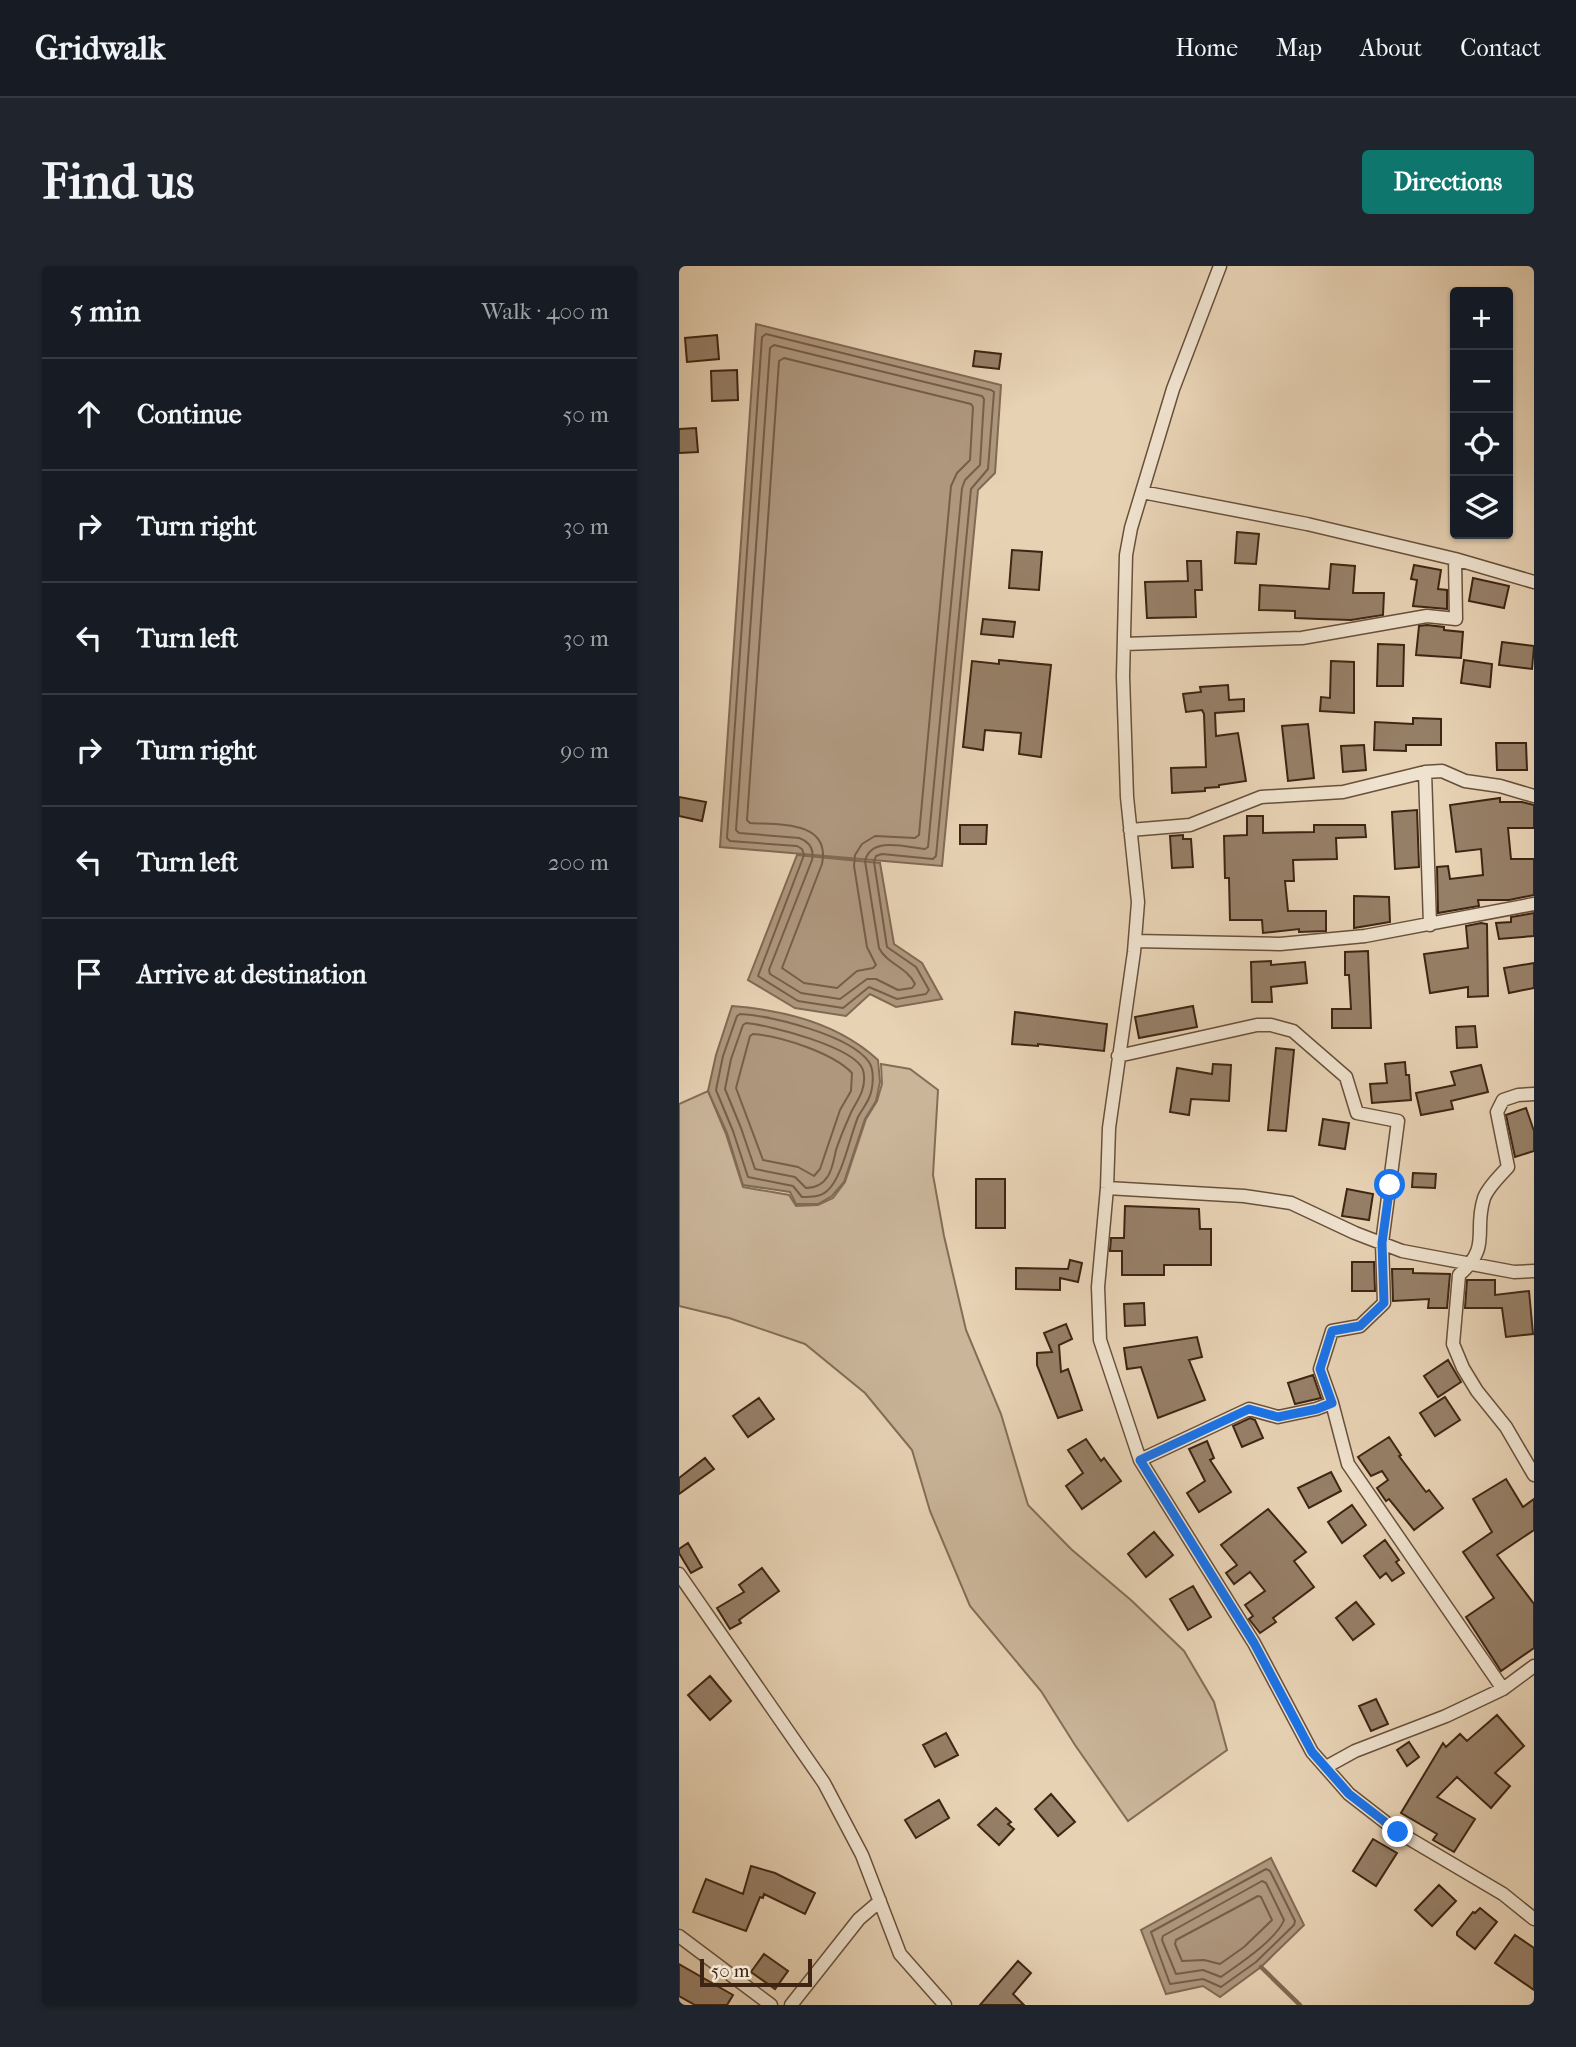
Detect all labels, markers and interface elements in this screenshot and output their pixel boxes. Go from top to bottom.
text: Gridwalk [35,29,165,68]
text: Home [1176,34,1238,62]
text: Map [1276,34,1322,62]
text: About [1360,34,1422,62]
text: Contact [1460,34,1541,62]
button: Directions [1362,150,1534,214]
text: Find us [42,153,194,211]
map controls [1450,287,1513,539]
button: + [1450,287,1513,350]
text: 5 min [70,294,141,329]
text: Walk · 400 m [482,298,609,325]
button: − [1450,350,1513,413]
icon: ahead [70,395,108,433]
text: Continue [137,399,242,430]
text: 50 m [562,401,609,428]
button: locate [1450,413,1513,476]
button: layers [1450,476,1513,539]
icon: right [70,507,108,545]
text: Turn right [137,511,257,542]
text: 30 m [563,513,609,540]
icon: left [70,619,108,657]
text: Turn left [137,623,238,654]
text: 30 m [563,625,609,652]
icon: right [70,731,108,769]
text: Turn right [137,735,257,766]
text: 90 m [560,737,609,764]
icon: left [70,843,108,881]
text: Turn left [137,847,238,878]
text: 200 m [548,849,609,876]
icon: arrive [70,955,108,993]
text: Arrive at destination [137,959,367,990]
route start [1374,1169,1405,1200]
route end [1382,1816,1413,1847]
scale bar [700,1956,812,1988]
text: 50 m [711,1960,750,1982]

